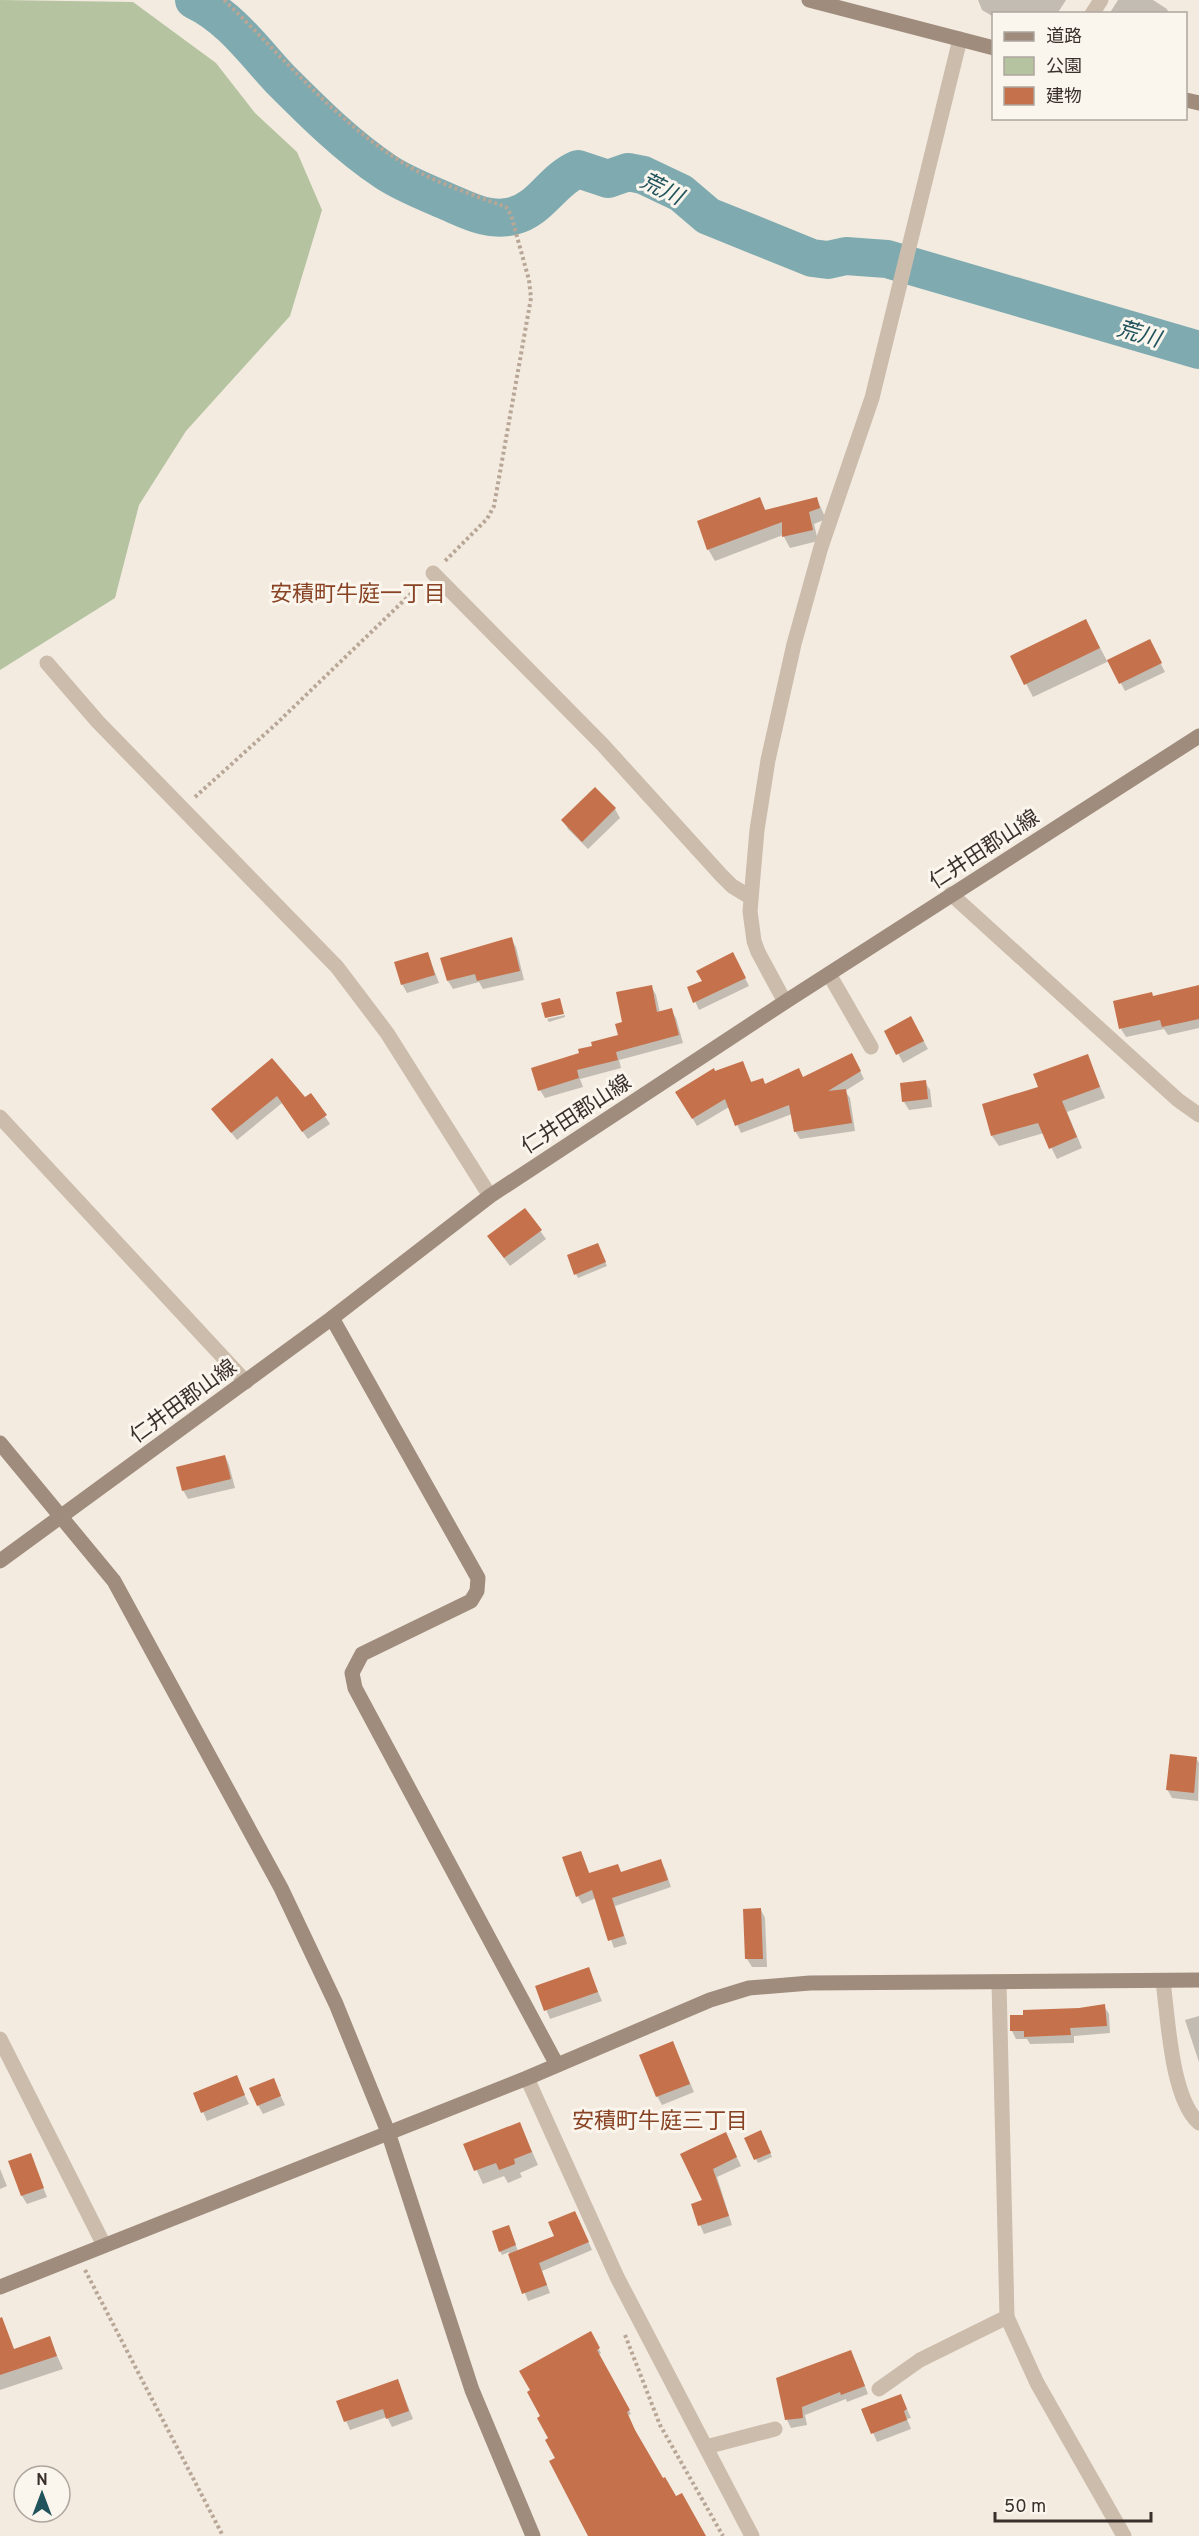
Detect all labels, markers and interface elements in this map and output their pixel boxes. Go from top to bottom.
legend [992,12,1187,120]
text: 道路 [1046,26,1082,49]
text: 公園 [1046,56,1082,79]
text: 建物 [1046,86,1082,109]
water label: 荒川 [635,168,688,213]
water label: 荒川 [1113,316,1165,355]
district label: 安積町牛庭一丁目 [270,582,446,609]
street label: 仁井田郡山線 [925,805,1045,896]
street label: 仁井田郡山線 [517,1070,637,1161]
street label: 仁井田郡山線 [125,1354,243,1450]
district label: 安積町牛庭三丁目 [572,2109,748,2136]
north arrow [12,2464,72,2524]
text: N [36,2471,48,2491]
scale bar [995,2485,1151,2523]
text: 50 m [1004,2496,1046,2519]

